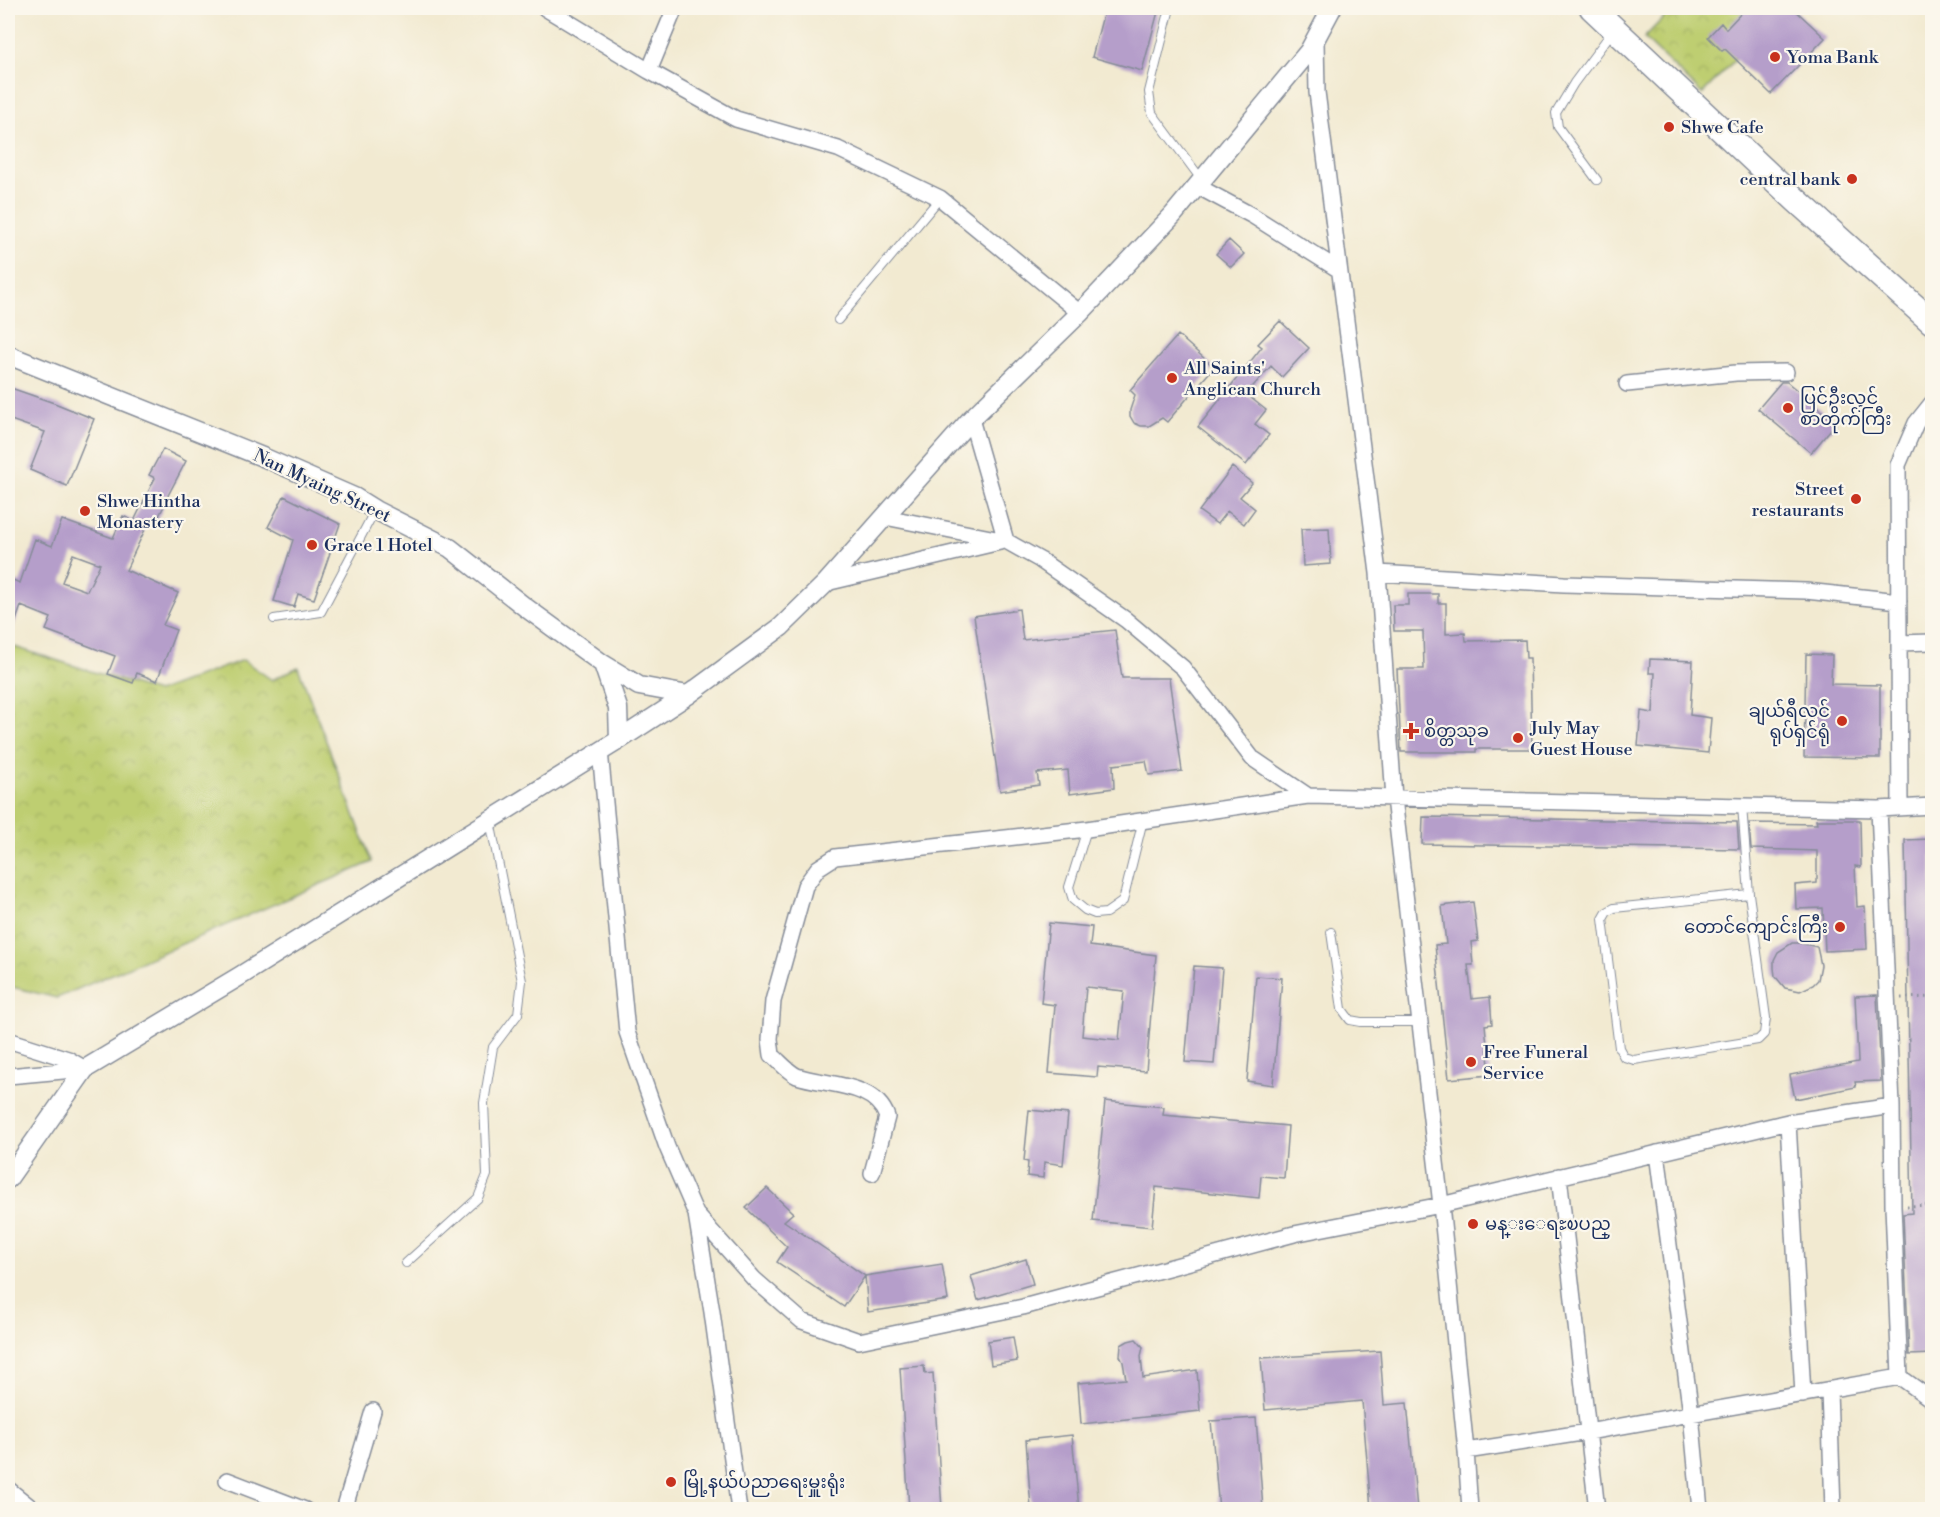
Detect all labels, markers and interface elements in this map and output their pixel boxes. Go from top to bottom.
place label: Yoma Bank [1786,46,1880,69]
marker: Yoma Bank [1768,50,1782,64]
place label: Shwe Cafe [1681,116,1764,139]
marker: Shwe Cafe [1662,120,1676,134]
place label: central bank [1739,168,1842,191]
marker: central bank [1845,172,1859,186]
place label: All Saints' Anglican Church [1183,357,1321,401]
marker: All Saints' Anglican Church [1165,371,1179,385]
place label: ပြင်ဦးလွင် စာတိုက်ကြီး [1800,385,1891,434]
marker: ပြင်ဦးလွင် စာတိုက်ကြီး [1781,401,1795,415]
street label: Nan Myaing Street [250,444,395,528]
place label: Street restaurants [1751,478,1845,522]
place label: Shwe Hintha Monastery [97,490,201,534]
marker: Street restaurants [1849,492,1863,506]
marker: Shwe Hintha Monastery [78,504,92,518]
place label: Grace 1 Hotel [324,534,433,557]
marker: Grace 1 Hotel [305,538,319,552]
place label: ချယ်ရီလွင် ရုပ်ရှင်ရုံ [1749,697,1830,747]
marker: ချယ်ရီလွင် ရုပ်ရှင်ရုံ [1835,714,1849,728]
place label: စိတ္တသုခ [1424,717,1489,746]
place label: July May Guest House [1529,717,1633,761]
marker: စိတ္တသုခ [1402,722,1420,740]
marker: July May Guest House [1511,731,1525,745]
place label: တောင်ကျောင်းကြီး [1684,913,1828,942]
marker: တောင်ကျောင်းကြီး [1833,920,1847,934]
place label: Free Funeral Service [1483,1041,1589,1085]
marker: Free Funeral Service [1464,1055,1478,1069]
place label: မန္းေရႊၿပည္ [1485,1213,1611,1239]
marker: မန္းေရႊၿပည္ [1466,1217,1480,1231]
place label: မြို့နယ်ပညာရေးမှူးရုံး [683,1468,845,1497]
marker: မြို့နယ်ပညာရေးမှူးရုံး [664,1475,678,1489]

